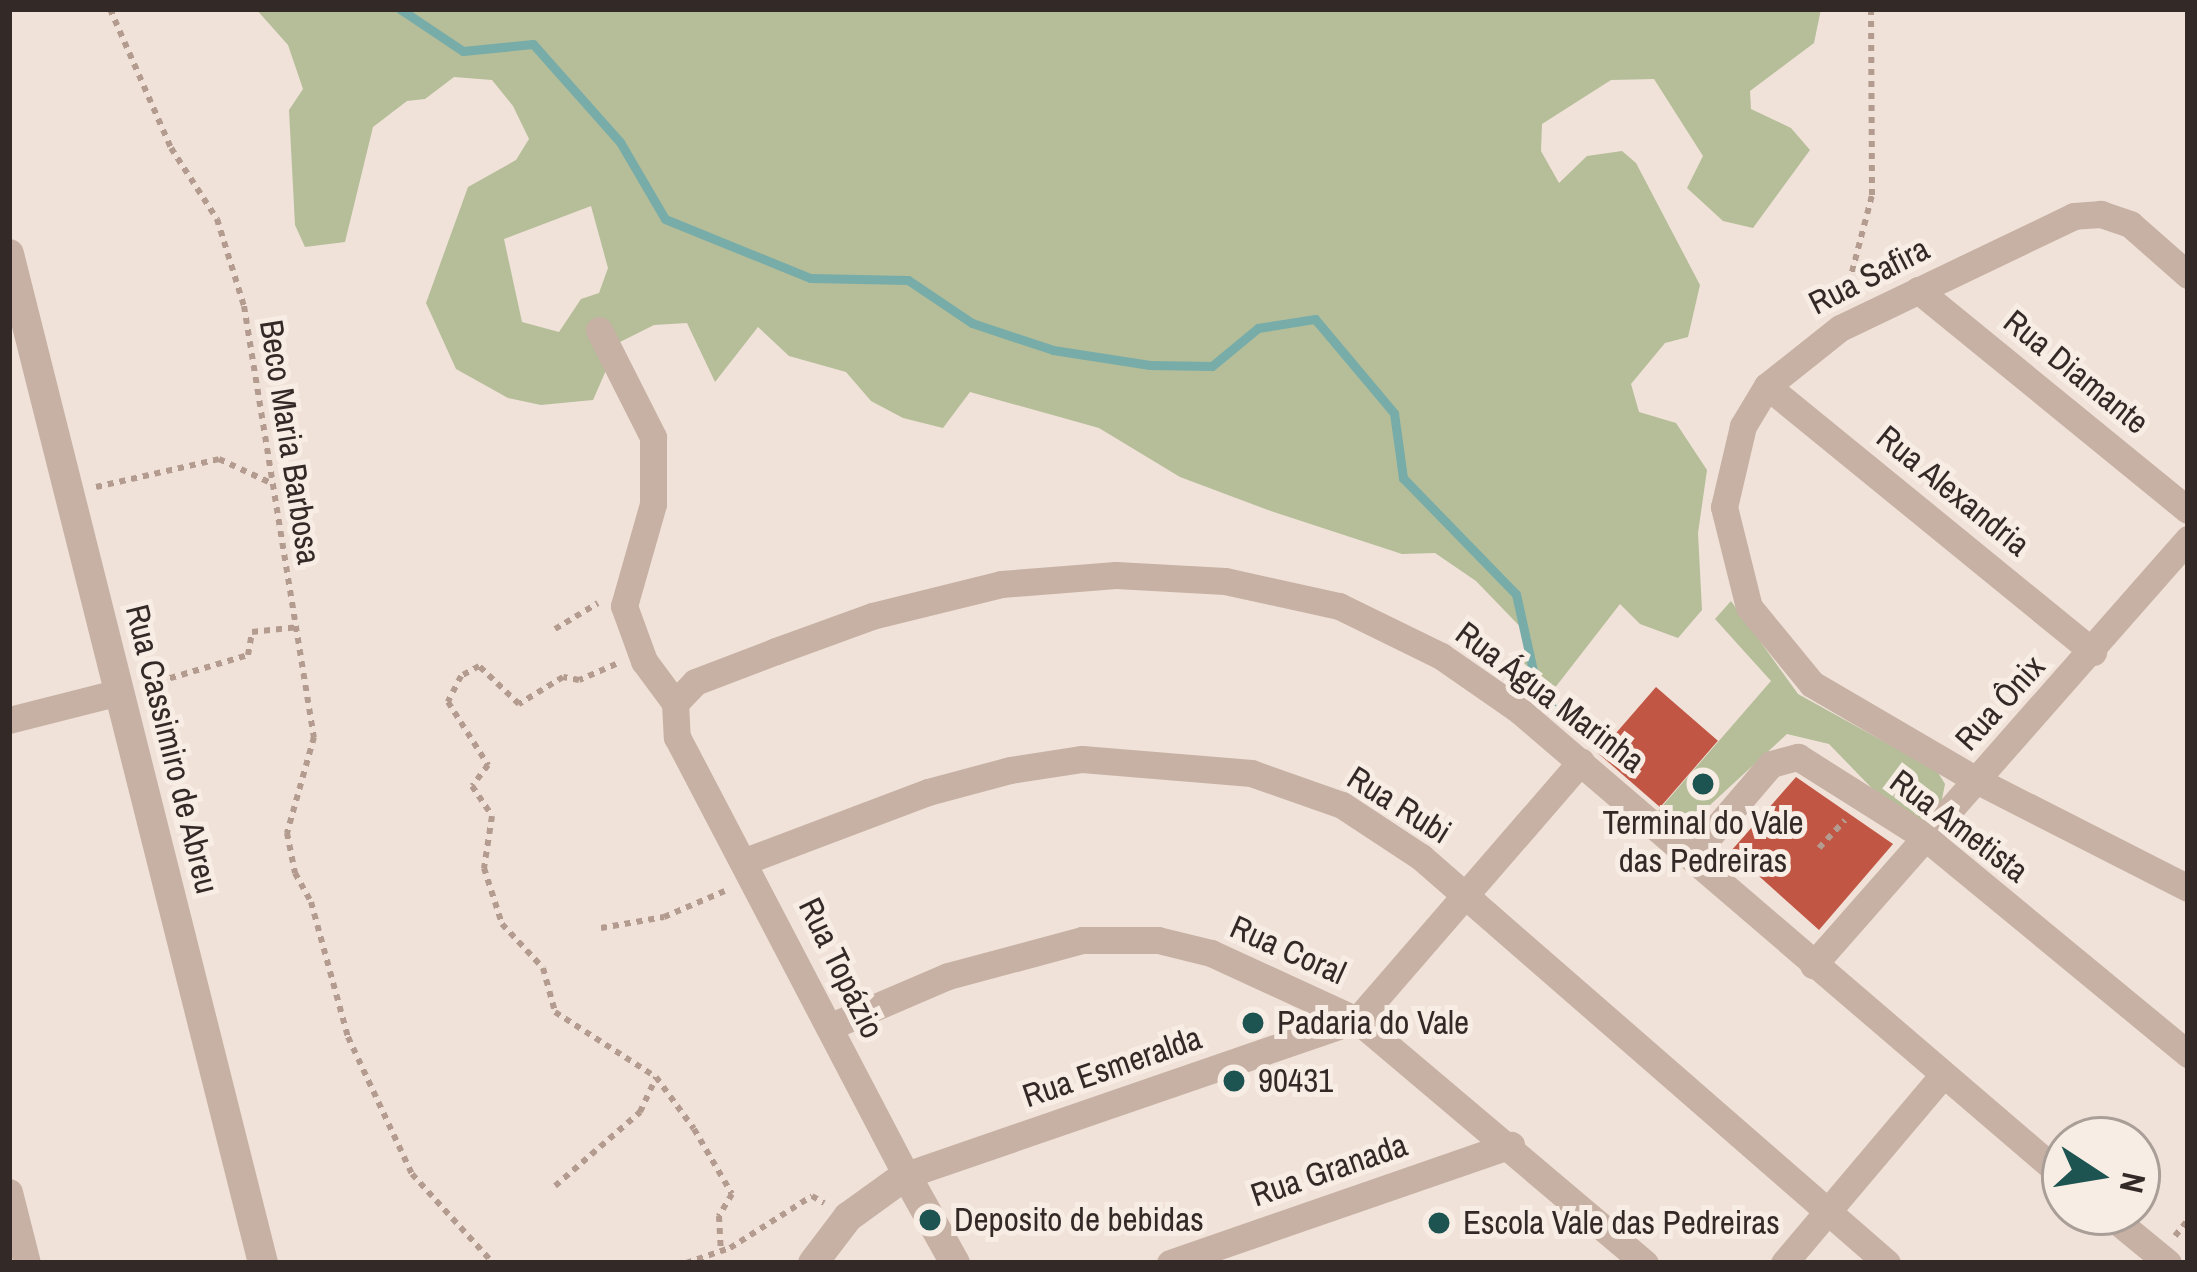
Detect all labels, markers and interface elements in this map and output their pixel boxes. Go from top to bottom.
street label: Rua Safira [1802,229,1936,323]
street label: Rua Diamante [1996,302,2156,442]
street label: Beco Maria Barbosa [251,317,329,567]
street label: Rua Alexandria [1868,417,2038,565]
street label: Rua Cassimiro de Abreu [117,600,227,898]
street label: Rua Água Marinha [1447,613,1653,781]
street label: Rua Ônix [1947,647,2053,759]
street label: Rua Rubi [1340,758,1458,852]
street label: Rua Ametista [1882,761,2036,891]
marker: Terminal do Vale das Pedreiras [1690,771,1716,797]
place label: Terminal do Vale das Pedreiras [1602,803,1804,881]
street label: Rua Topázio [790,891,892,1045]
street label: Rua Coral [1224,907,1352,993]
place label: Padaria do Vale [1277,1003,1469,1043]
marker: Padaria do Vale [1240,1010,1266,1036]
street label: Rua Esmeralda [1017,1018,1207,1116]
place label: 90431 [1258,1061,1333,1101]
marker: 90431 [1221,1068,1247,1094]
north arrow [2041,1116,2161,1236]
street label: Rua Granada [1246,1125,1412,1215]
text: N [2110,1169,2157,1197]
place label: Deposito de bebidas [954,1200,1204,1240]
place label: Escola Vale das Pedreiras [1463,1203,1780,1243]
marker: Deposito de bebidas [917,1207,943,1233]
marker: Escola Vale das Pedreiras [1426,1210,1452,1236]

